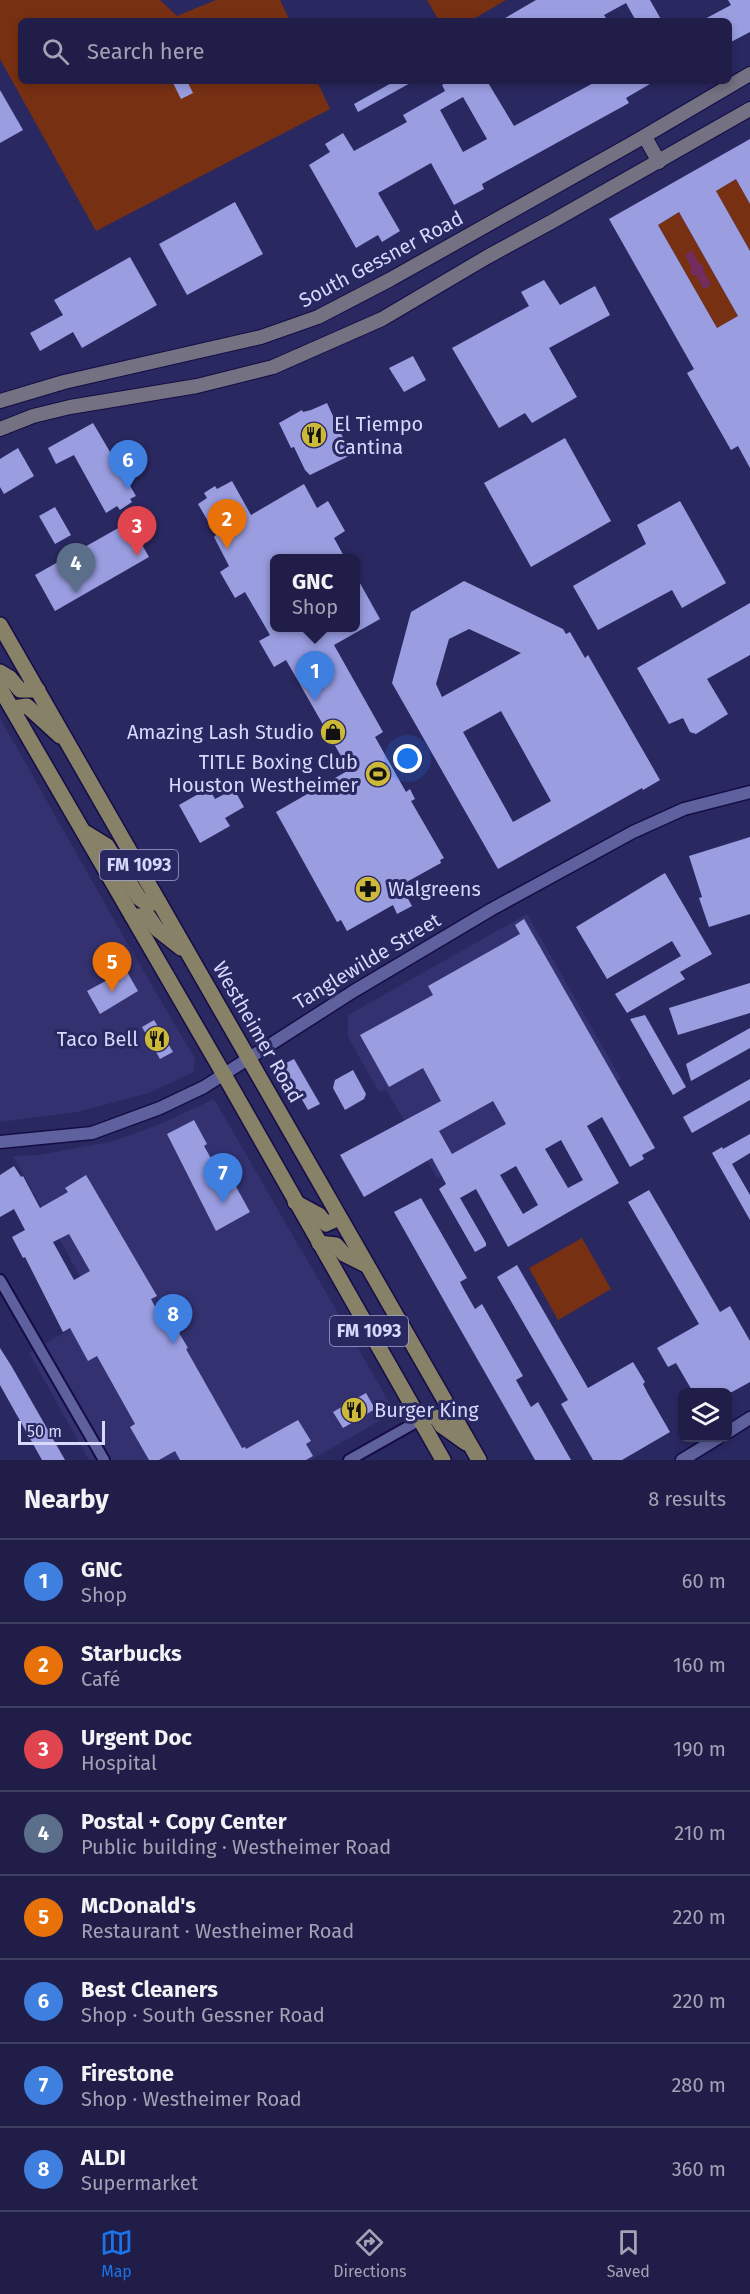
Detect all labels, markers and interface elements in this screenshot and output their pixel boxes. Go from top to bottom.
search box [18,18,732,84]
icon: search [39,35,72,68]
text: Search here [87,38,205,65]
street label: South Gessner Road [295,206,467,312]
place label: El Tiempo Cantina [334,412,423,459]
restaurant icon: El Tiempo Cantina [299,420,329,450]
pin: 6 [108,440,148,490]
pin: 2 [208,500,246,549]
pin: 3 [118,506,156,556]
pin: 4 [56,544,96,593]
popup [270,554,360,632]
text: GNC [292,568,333,595]
text: Shop [292,595,338,619]
pin: 1 [296,652,334,701]
shop icon: Amazing Lash Studio [318,717,348,747]
place label: Amazing Lash Studio [127,720,314,744]
your location [393,744,422,773]
place label: TITLE Boxing Club Houston Westheimer [168,750,358,797]
sports icon: TITLE Boxing Club Houston Westheimer [363,759,393,789]
road number: FM 1093 [100,850,178,880]
pharmacy icon: Walgreens [353,874,383,904]
place label: Walgreens [388,877,481,901]
street label: Tanglewilde Street [289,907,445,1014]
pin: 5 [92,942,132,992]
street label: Westheimer Road [208,957,308,1107]
restaurant icon: Taco Bell [142,1024,172,1054]
place label: Taco Bell [57,1027,138,1051]
pin: 7 [204,1154,242,1203]
pin: 8 [154,1294,192,1344]
road number: FM 1093 [330,1316,408,1346]
map controls [678,1388,732,1442]
button: layers [678,1388,732,1442]
restaurant icon: Burger King [339,1395,369,1425]
place label: Burger King [374,1398,479,1422]
scale bar [18,1418,105,1446]
text: 50 m [27,1422,62,1441]
text: Nearby [24,1484,109,1515]
text: 8 results [648,1487,726,1511]
text: GNC [81,1556,122,1583]
text: 1 [39,1569,48,1593]
text: 60 m [682,1569,726,1593]
text: Shop [81,1583,127,1607]
text: Starbucks [81,1640,182,1667]
text: 2 [38,1653,49,1677]
text: 160 m [673,1653,726,1677]
text: Café [81,1667,120,1691]
text: Urgent Doc [81,1724,192,1751]
text: 3 [38,1737,49,1761]
text: 190 m [673,1737,726,1761]
text: Hospital [81,1751,157,1775]
text: Postal + Copy Center [81,1808,286,1835]
text: 4 [38,1821,49,1845]
text: 210 m [674,1821,726,1845]
text: Public building · Westheimer Road [81,1835,391,1859]
text: McDonald's [81,1892,196,1919]
text: 5 [38,1905,49,1929]
text: 220 m [673,1905,726,1929]
text: Restaurant · Westheimer Road [81,1919,354,1943]
text: Best Cleaners [81,1976,218,2003]
text: 6 [38,1989,49,2013]
text: 220 m [673,1989,726,2013]
text: Shop · South Gessner Road [81,2003,325,2027]
text: Firestone [81,2060,174,2087]
text: 7 [39,2073,48,2097]
text: 280 m [671,2073,726,2097]
text: Shop · Westheimer Road [81,2087,302,2111]
text: ALDI [81,2144,126,2171]
text: 8 [38,2157,49,2181]
text: 360 m [672,2157,726,2181]
text: Supermarket [81,2171,198,2195]
tab: Map [100,2226,133,2281]
tab: Directions [333,2226,407,2281]
tab: Saved [607,2226,650,2281]

